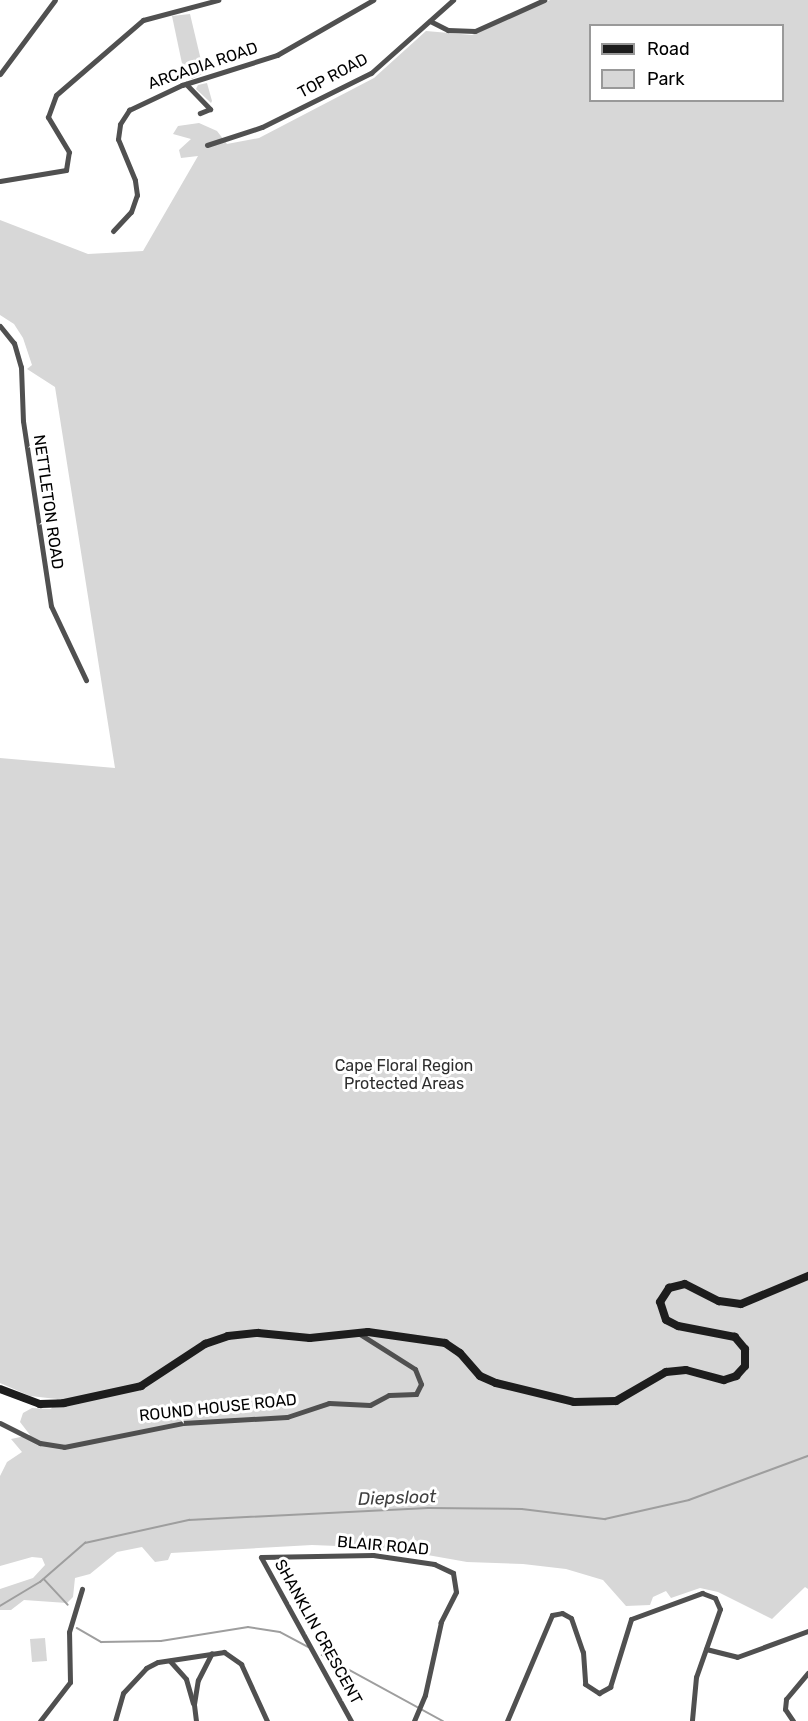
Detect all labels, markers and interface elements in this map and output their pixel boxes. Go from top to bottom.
legend [589,24,784,102]
street label: ARCADIA ROAD [145,38,261,94]
text: Road [647,38,690,60]
street label: TOP ROAD [295,49,371,103]
text: Park [647,68,684,90]
street label: NETTLETON ROAD [29,433,67,571]
park label: Cape Floral Region Protected Areas [335,1056,473,1094]
street label: ROUND HOUSE ROAD [138,1390,298,1426]
water label: Diepsloot [357,1486,437,1510]
street label: BLAIR ROAD [336,1532,430,1560]
street label: SHANKLIN CRESCENT [270,1556,366,1708]

